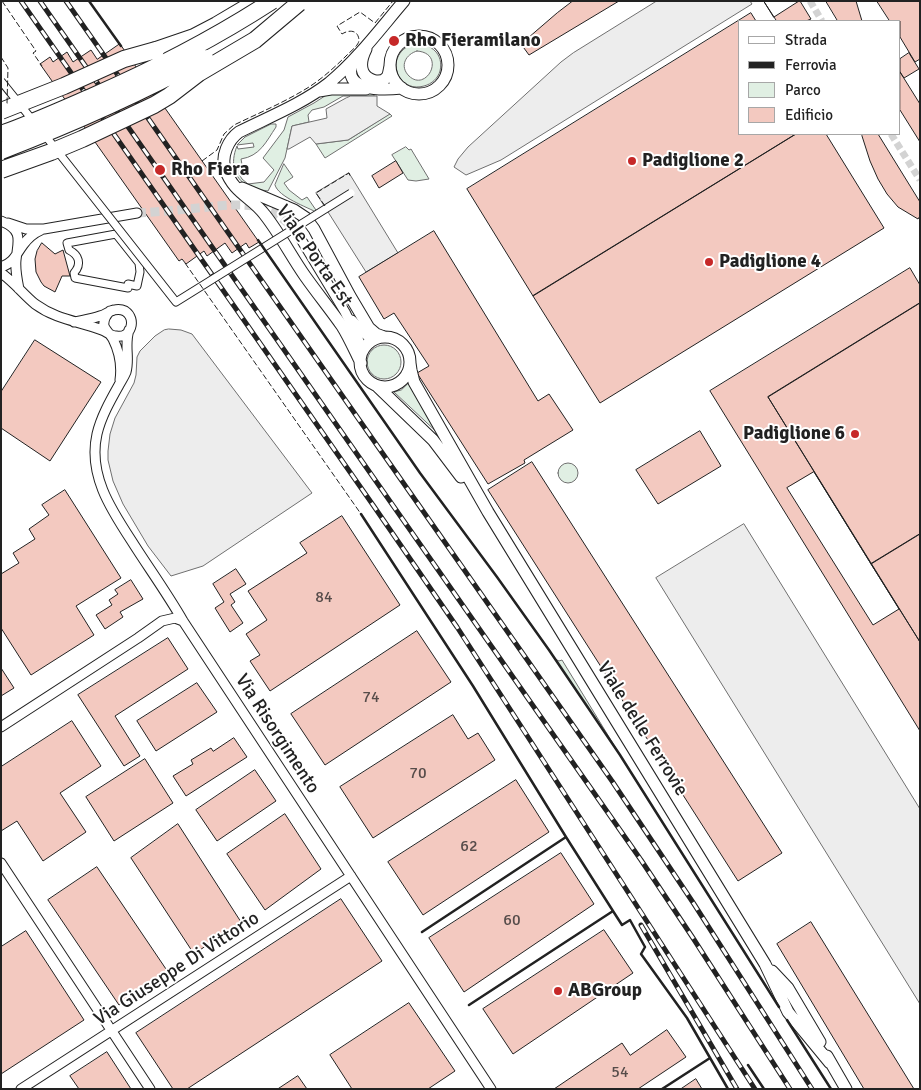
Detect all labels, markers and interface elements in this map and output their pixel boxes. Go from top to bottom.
legend [738,20,901,135]
place label: Rho Fieramilano [405,30,541,52]
text: Strada [785,31,827,49]
marker: Rho Fieramilano [387,34,401,48]
text: Ferrovia [785,56,837,74]
text: Parco [785,81,821,99]
text: Edificio [785,106,833,124]
place label: Padiglione 2 [642,150,744,172]
marker: Padiglione 2 [626,155,638,167]
place label: Rho Fiera [171,159,249,181]
marker: Rho Fiera [153,163,167,177]
street label: Viale Porta Est [271,201,357,311]
place label: Padiglione 4 [719,251,821,273]
marker: Padiglione 4 [703,256,715,268]
place label: Padiglione 6 [743,423,845,445]
marker: Padiglione 6 [849,428,861,440]
house number: 84 [315,588,333,608]
street label: Viale delle Ferrovie [592,658,692,800]
street label: Via Risorgimento [230,670,324,798]
house number: 74 [362,688,380,708]
house number: 70 [409,764,427,784]
house number: 62 [460,837,478,857]
street label: Via Giuseppe Di Vittorio [90,907,264,1031]
house number: 60 [503,911,521,931]
place label: ABGroup [568,980,642,1002]
marker: ABGroup [552,985,564,997]
house number: 54 [611,1063,629,1083]

